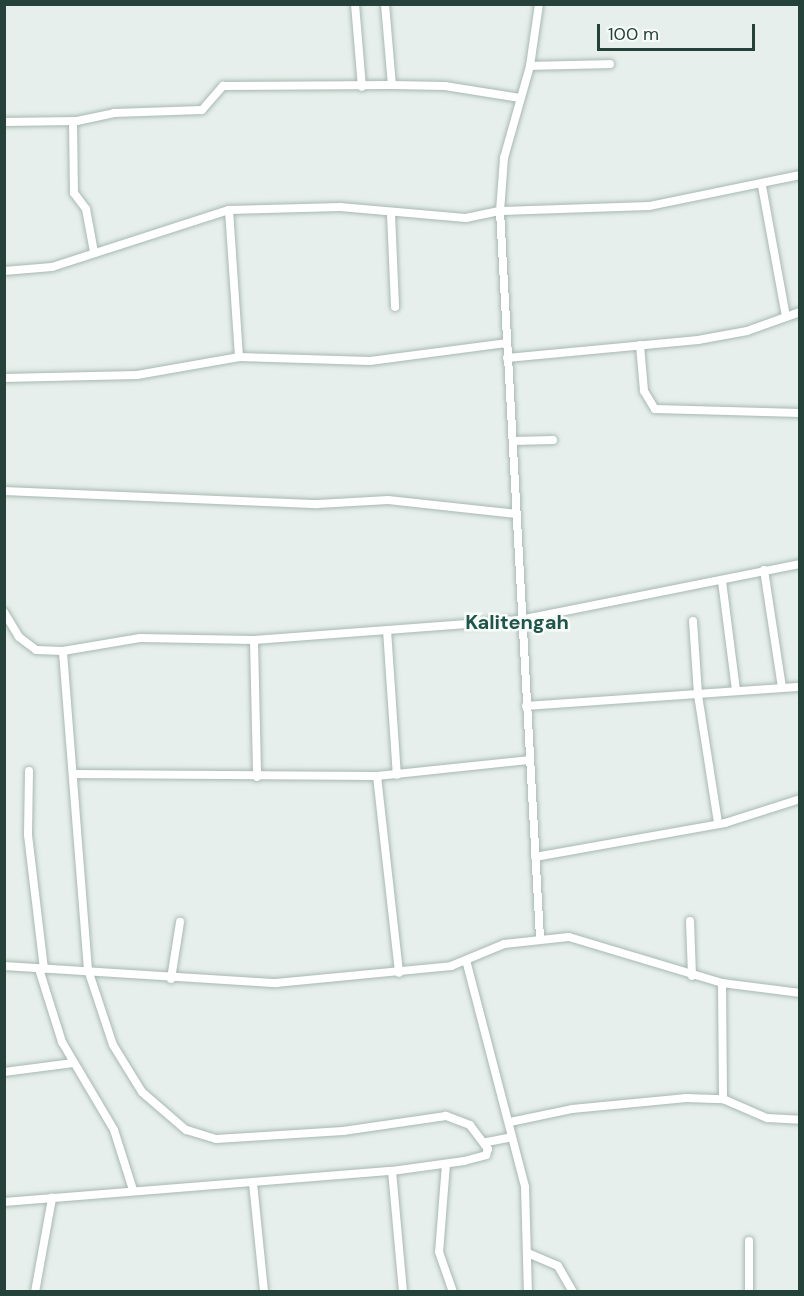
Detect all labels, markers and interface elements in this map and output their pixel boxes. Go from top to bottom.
scale bar [600,12,758,50]
text: 100 m [608,22,659,46]
district label: Kalitengah [465,610,569,634]

